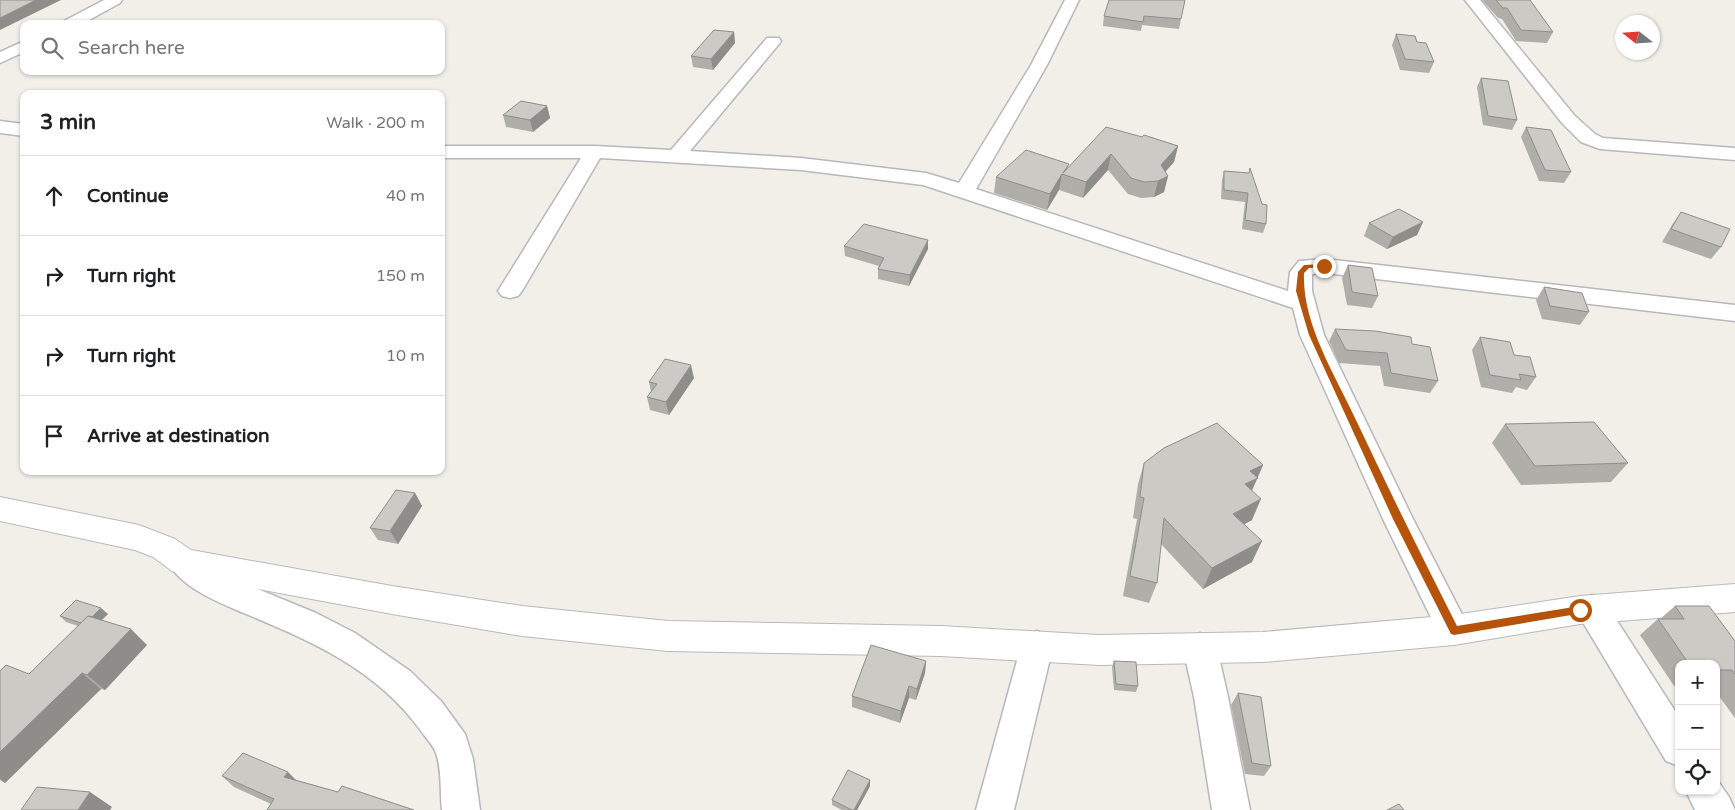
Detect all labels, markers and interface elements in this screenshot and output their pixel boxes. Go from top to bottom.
north arrow [1615,15,1660,60]
search box [20,20,445,75]
icon: search [38,34,66,62]
text: Search here [78,37,185,59]
text: 3 min [40,110,96,135]
text: Walk · 200 m [326,113,425,133]
icon: ahead [40,182,68,210]
text: Continue [87,185,169,207]
text: 40 m [386,186,425,206]
route end [1313,255,1336,278]
icon: right [40,262,68,290]
text: Turn right [87,265,175,287]
text: 150 m [376,266,425,286]
icon: right [40,342,68,370]
text: Turn right [87,345,175,367]
text: 10 m [386,346,425,366]
icon: arrive [40,422,68,450]
text: Arrive at destination [87,425,270,447]
route start [1569,599,1592,622]
map controls [1675,660,1720,795]
button: + [1675,660,1720,705]
button: − [1675,705,1720,750]
button: locate [1675,750,1720,795]

